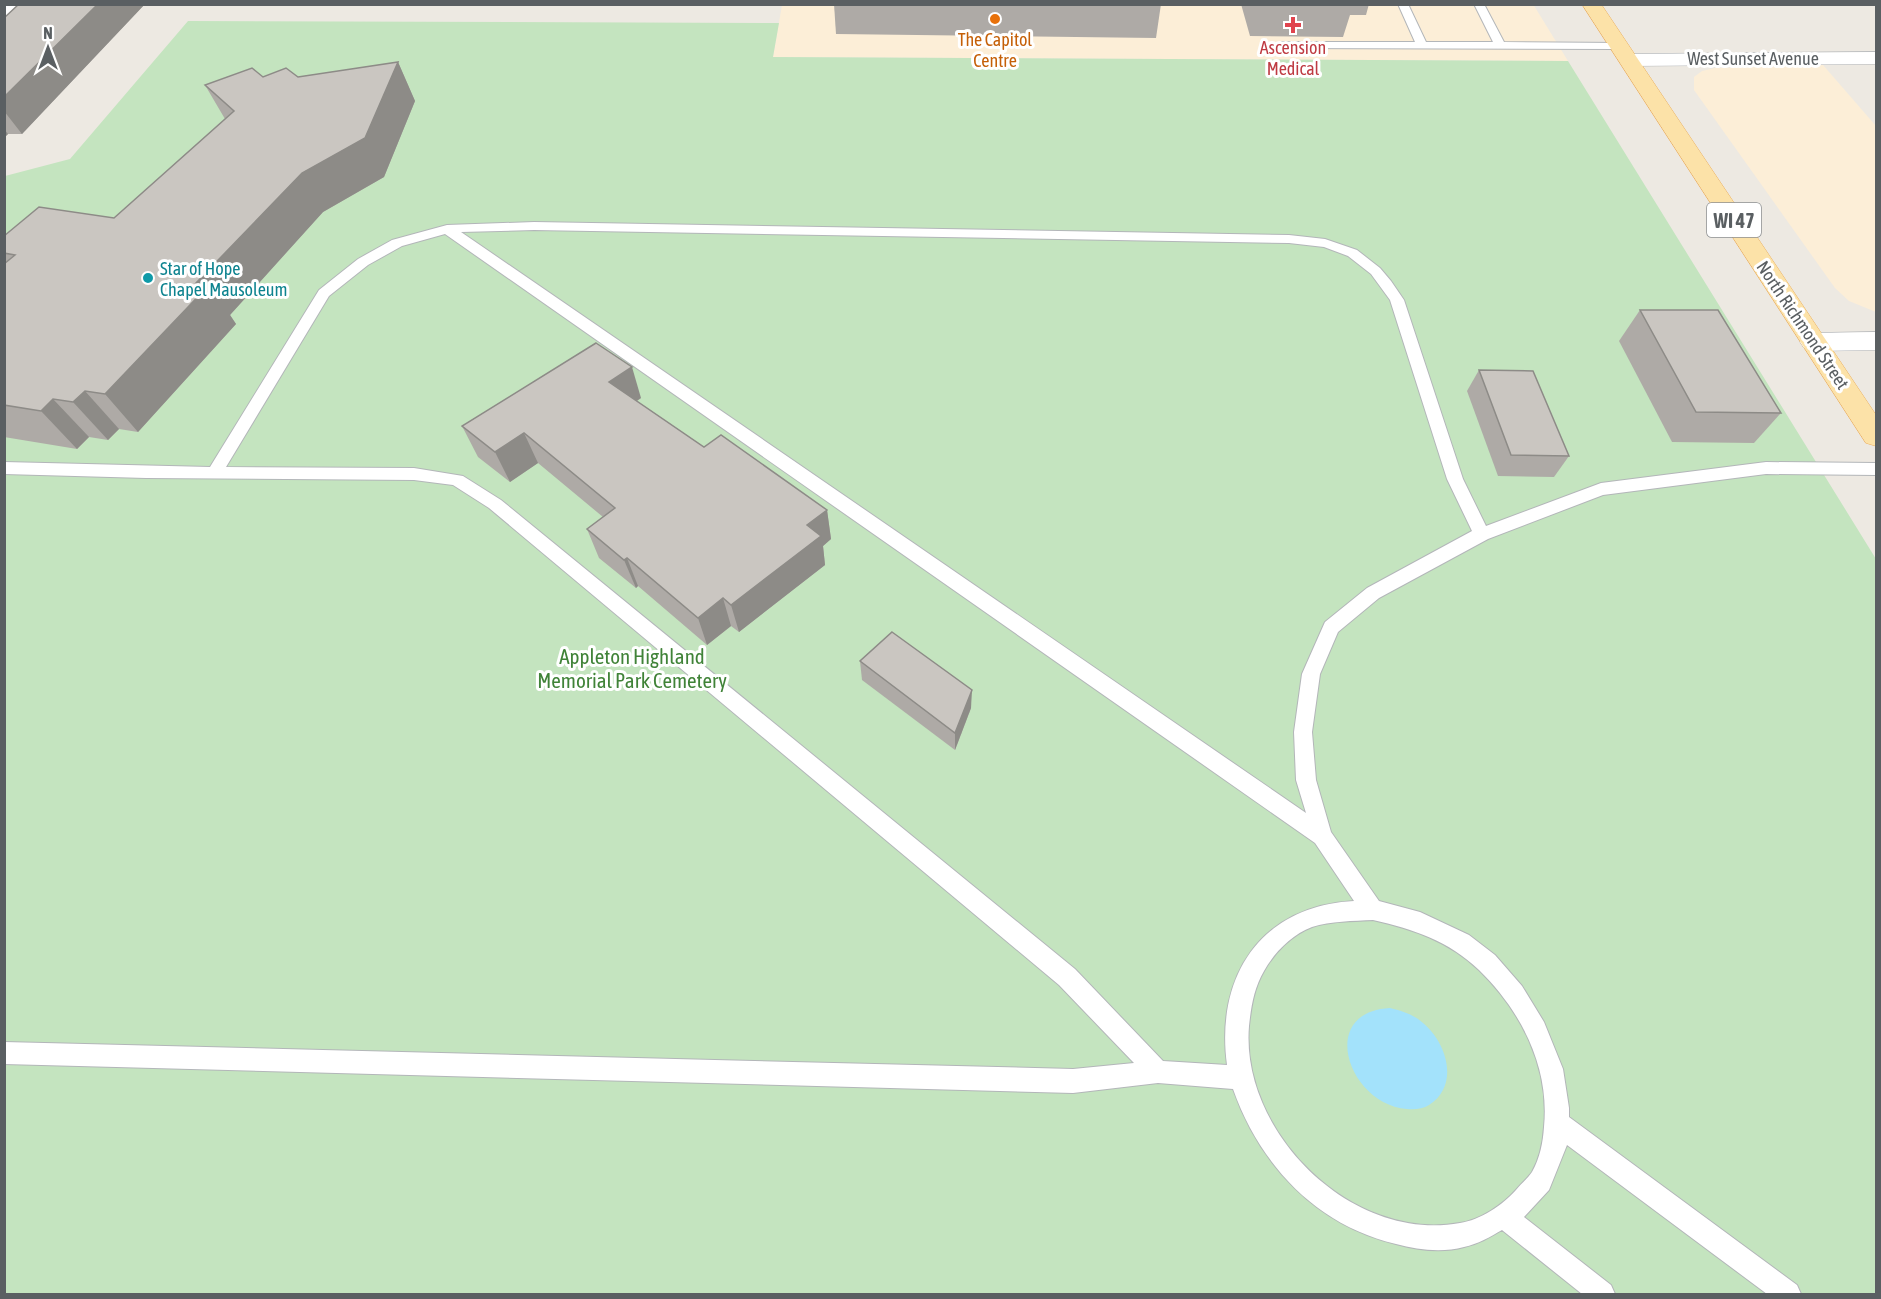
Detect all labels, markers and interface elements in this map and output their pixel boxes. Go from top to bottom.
marker: The Capitol Centre [988,12,1002,26]
marker: Ascension Medical [1284,16,1302,34]
north arrow [18,18,78,78]
text: N [43,24,53,42]
place label: The Capitol Centre [958,29,1032,71]
place label: Ascension Medical [1260,37,1326,79]
street label: West Sunset Avenue [1687,48,1819,69]
road number: WI 47 [1707,203,1761,237]
street label: North Richmond Street [1752,257,1854,393]
place label: Star of Hope Chapel Mausoleum [160,258,288,300]
marker: Star of Hope Chapel Mausoleum [141,271,155,285]
park label: Appleton Highland Memorial Park Cemetery [537,644,727,692]

